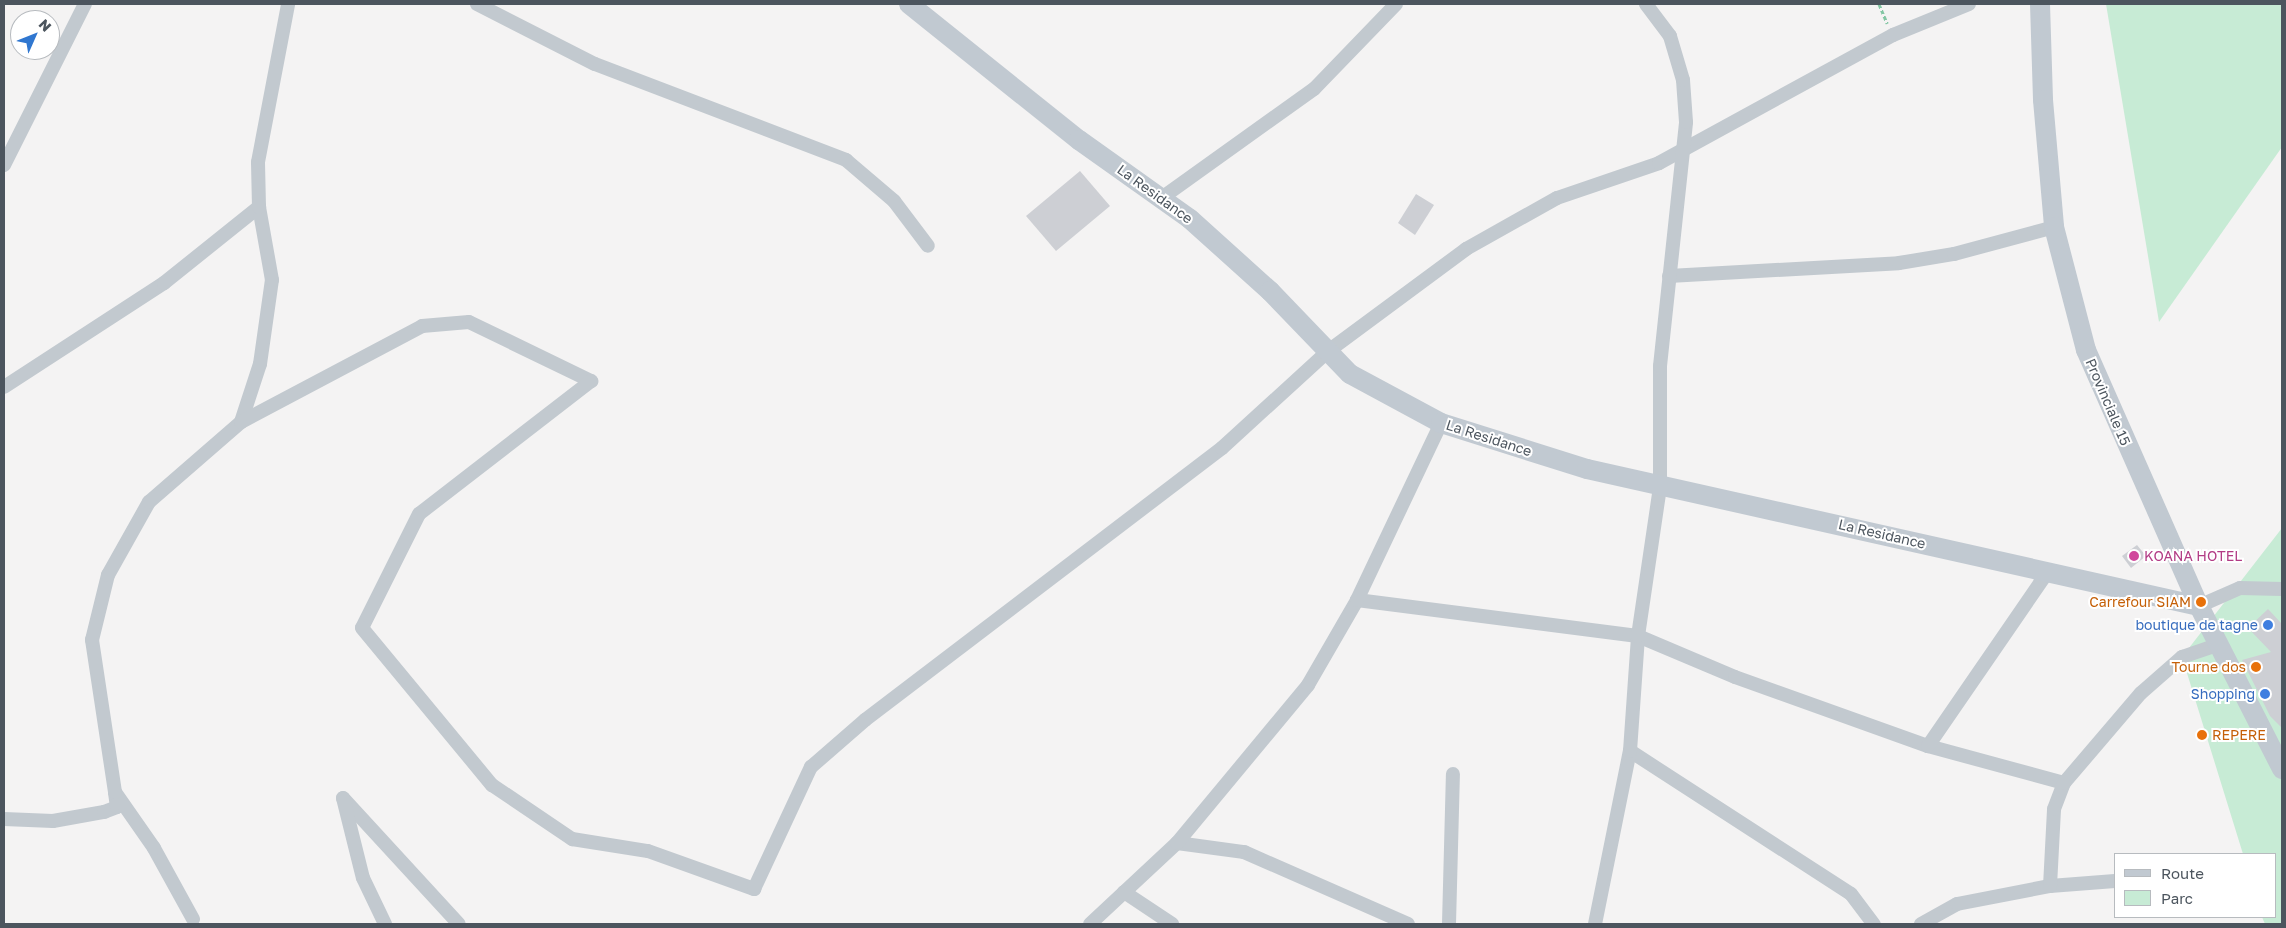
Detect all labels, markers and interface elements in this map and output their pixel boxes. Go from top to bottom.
north arrow [10,10,60,60]
text: N [36,15,55,35]
street label: La Residance [1114,161,1196,227]
street label: Provinciale 15 [2082,356,2134,448]
street label: La Residance [1444,416,1534,460]
street label: La Residance [1837,516,1927,552]
place label: KOANA HOTEL [2144,548,2242,564]
marker: KOANA HOTEL [2128,550,2140,562]
place label: Carrefour SIAM [2089,594,2191,610]
marker: Carrefour SIAM [2195,596,2207,608]
place label: boutique de tagne [2135,617,2258,633]
marker: boutique de tagne [2262,619,2274,631]
place label: Tourne dos [2172,659,2246,675]
marker: Tourne dos [2250,661,2262,673]
place label: Shopping [2191,686,2255,702]
marker: Shopping [2259,688,2271,700]
place label: REPERE [2212,727,2266,743]
marker: REPERE [2196,729,2208,741]
legend [2114,853,2276,918]
text: Route [2161,864,2204,882]
text: Parc [2161,889,2193,907]

